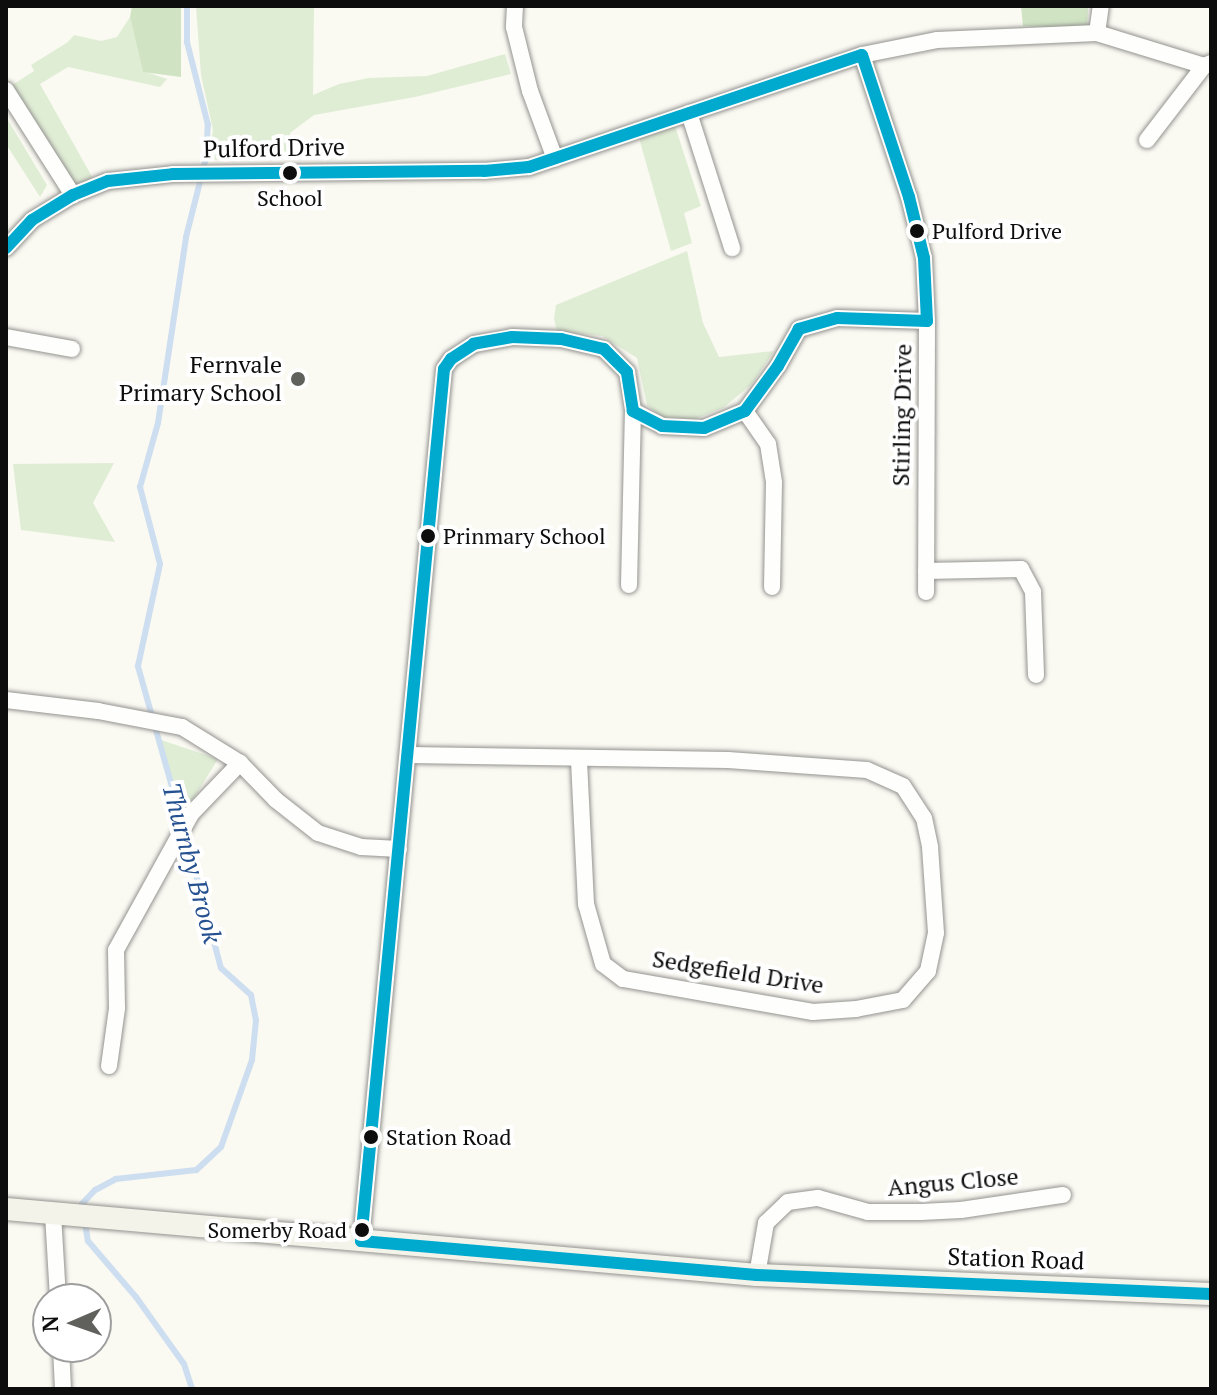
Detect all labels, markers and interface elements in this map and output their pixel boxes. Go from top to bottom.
street label: Pulford Drive [203,132,345,164]
marker: School [282,165,298,181]
place label: School [257,185,323,211]
place label: Pulford Drive [932,218,1062,244]
marker: Pulford Drive [909,223,925,239]
street label: Stirling Drive [886,343,918,487]
place label: Fernvale Primary School [119,351,282,407]
marker: Fernvale Primary School [289,370,307,388]
place label: Prinmary School [443,523,606,549]
marker: Prinmary School [420,528,436,544]
water label: Thurnby Brook [156,779,228,947]
street label: Sedgefield Drive [650,944,826,1000]
place label: Station Road [386,1124,512,1150]
marker: Station Road [363,1129,379,1145]
street label: Angus Close [886,1162,1020,1202]
place label: Somerby Road [207,1217,347,1243]
marker: Somerby Road [354,1222,370,1238]
street label: Station Road [947,1242,1085,1276]
north arrow [32,1283,112,1363]
text: N [35,1315,64,1333]

